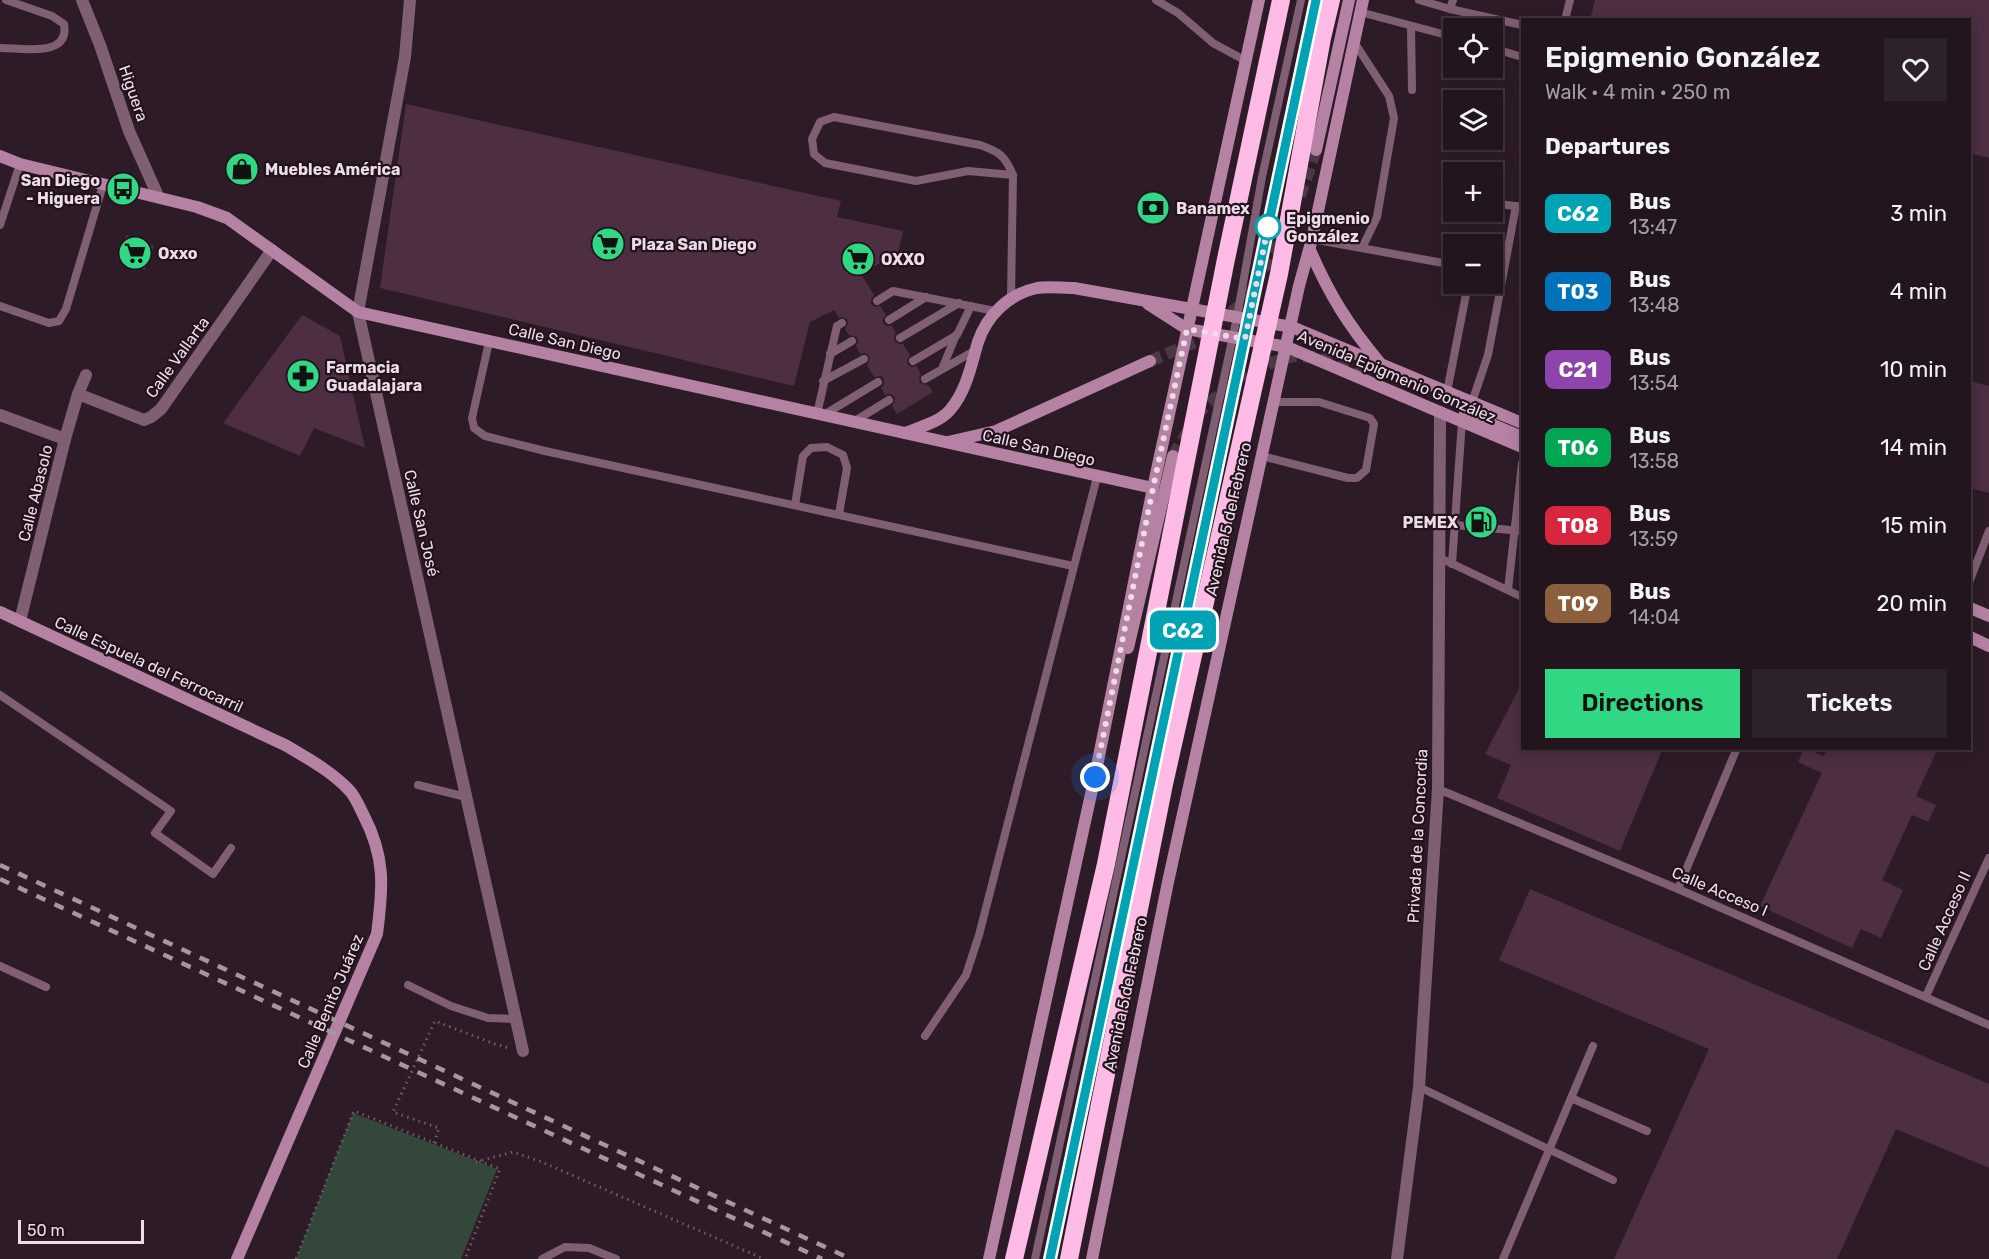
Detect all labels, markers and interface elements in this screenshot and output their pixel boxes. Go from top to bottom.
map controls [1443,18,1503,294]
button: locate [1443,18,1503,78]
button: heart [1884,38,1947,101]
text: Epigmenio González [1545,41,1820,74]
street label: Higuera [115,63,152,124]
text: Walk · 4 min · 250 m [1545,80,1730,104]
button: layers [1443,90,1503,150]
text: Departures [1545,133,1670,160]
shop icon: Muebles América [224,151,260,187]
place label: Muebles América [265,160,400,179]
button: + [1443,162,1503,222]
place label: San Diego - Higuera [21,171,100,208]
bus stop icon: San Diego - Higuera [105,171,141,207]
text: Bus [1629,188,1671,215]
bank icon: Banamex [1135,190,1171,226]
place label: Banamex [1176,199,1250,218]
text: 3 min [1890,200,1947,227]
text: C62 [1557,201,1599,226]
place label: Epigmenio González [1286,209,1370,246]
marker: Epigmenio González [1255,214,1281,240]
text: 13:47 [1629,215,1677,239]
supermarket icon: Plaza San Diego [590,226,626,262]
button: − [1443,234,1503,294]
supermarket icon: Oxxo [117,235,153,271]
place label: Plaza San Diego [631,235,757,254]
supermarket icon: OXXO [840,241,876,277]
place label: Oxxo [158,244,198,263]
place label: OXXO [881,250,925,269]
text: Bus [1629,266,1671,293]
text: 4 min [1890,278,1947,305]
text: T03 [1557,279,1599,304]
text: 13:48 [1629,293,1680,317]
street label: Calle Vallarta [142,313,213,402]
street label: Calle San Diego [507,319,623,364]
street label: Avenida Epigmenio González [1295,326,1499,427]
text: Bus [1629,344,1671,371]
text: 10 min [1880,356,1947,383]
text: C21 [1559,357,1597,382]
pharmacy icon: Farmacia Guadalajara [285,358,321,394]
place label: Farmacia Guadalajara [326,358,422,395]
text: 13:54 [1629,371,1679,395]
text: Bus [1629,422,1671,449]
street label: Calle San Diego [981,425,1097,470]
text: 14 min [1880,434,1947,461]
text: T06 [1557,435,1599,460]
street label: Avenida 5 de Febrero [1202,440,1255,598]
street label: Calle Abasolo [14,443,57,544]
text: 13:58 [1629,449,1679,473]
street label: Calle San José [400,468,443,578]
text: Bus [1629,500,1671,527]
fuel station icon: PEMEX [1463,504,1499,540]
text: 15 min [1881,512,1947,539]
place label: PEMEX [1402,513,1458,532]
text: T08 [1557,513,1599,538]
text: 13:59 [1629,527,1678,551]
text: Bus [1629,578,1671,605]
text: 20 min [1877,590,1947,617]
text: T09 [1558,591,1598,616]
text: 14:04 [1629,605,1680,629]
line badge: C62 [1148,610,1218,650]
street label: Calle Espuela del Ferrocarril [51,612,246,717]
text: C62 [1162,618,1204,643]
button: Directions [1545,669,1740,738]
button: Tickets [1752,669,1947,738]
street label: Privada de la Concordia [1403,748,1432,924]
your location [1080,762,1110,792]
street label: Calle Acceso I [1669,863,1771,920]
street label: Calle Acceso II [1914,868,1975,974]
street label: Avenida 5 de Febrero [1100,915,1151,1073]
street label: Calle Benito Juárez [294,931,367,1071]
scale bar [18,1217,144,1244]
text: 50 m [27,1221,65,1240]

